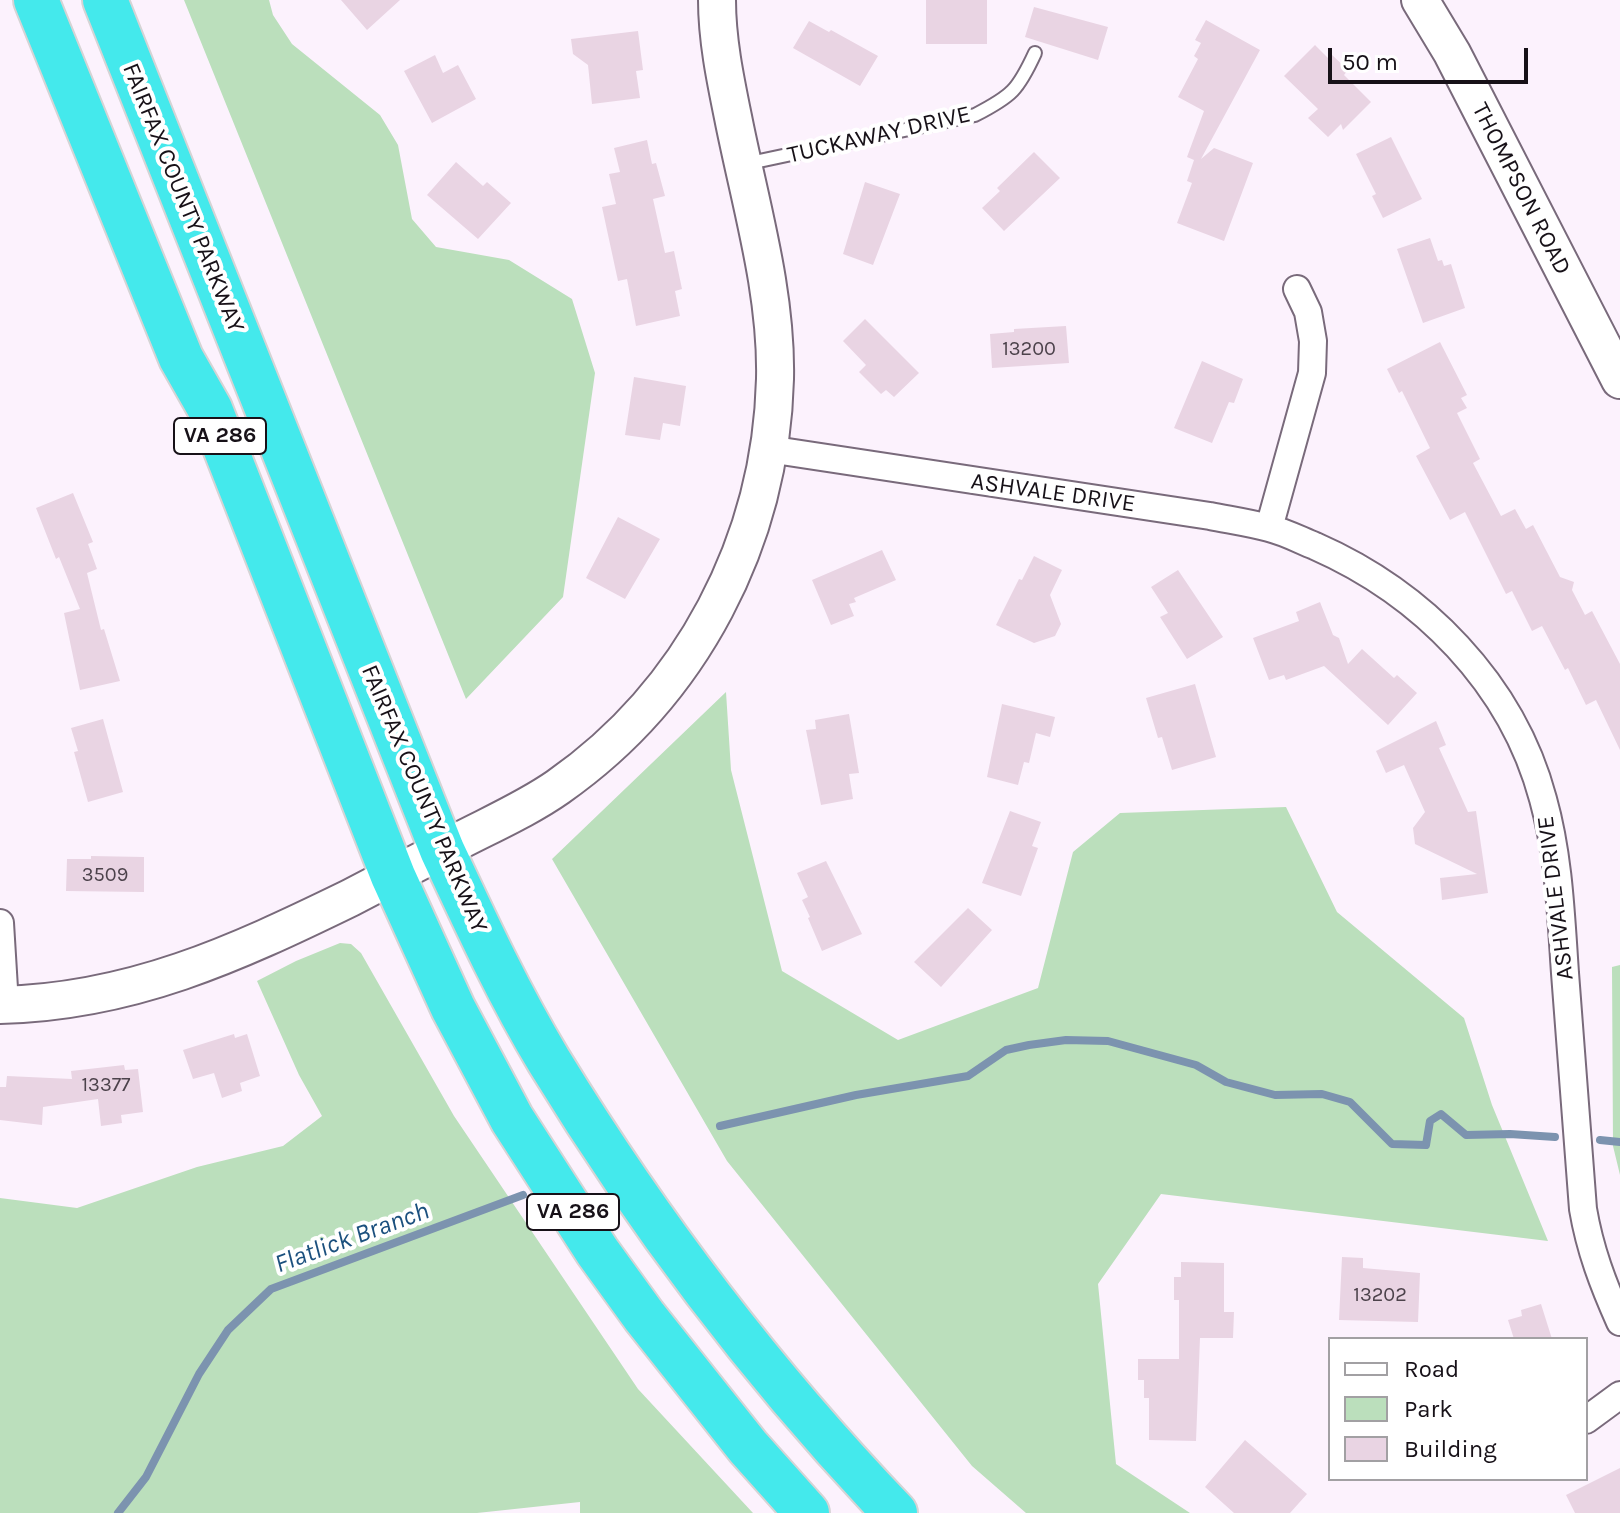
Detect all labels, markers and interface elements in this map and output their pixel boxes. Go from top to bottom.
scale bar [1332,32,1532,82]
text: 50 m [1342,48,1398,76]
street label: FAIRFAX COUNTY PARKWAY [116,59,250,337]
street label: THOMPSON ROAD [1465,98,1577,280]
street label: TUCKAWAY DRIVE [785,100,973,170]
house number: 13200 [1002,337,1056,361]
road number: VA 286 [174,418,266,454]
street label: ASHVALE DRIVE [969,467,1137,519]
street label: FAIRFAX COUNTY PARKWAY [354,661,494,937]
street label: ASHVALE DRIVE [1532,814,1580,982]
house number: 3509 [82,863,128,887]
house number: 13377 [81,1073,131,1097]
road number: VA 286 [527,1194,619,1230]
water label: Flatlick Branch [271,1196,433,1280]
house number: 13202 [1353,1283,1407,1307]
legend [1328,1337,1588,1481]
text: Road [1404,1355,1459,1383]
text: Park [1404,1395,1453,1423]
text: Building [1404,1435,1497,1463]

